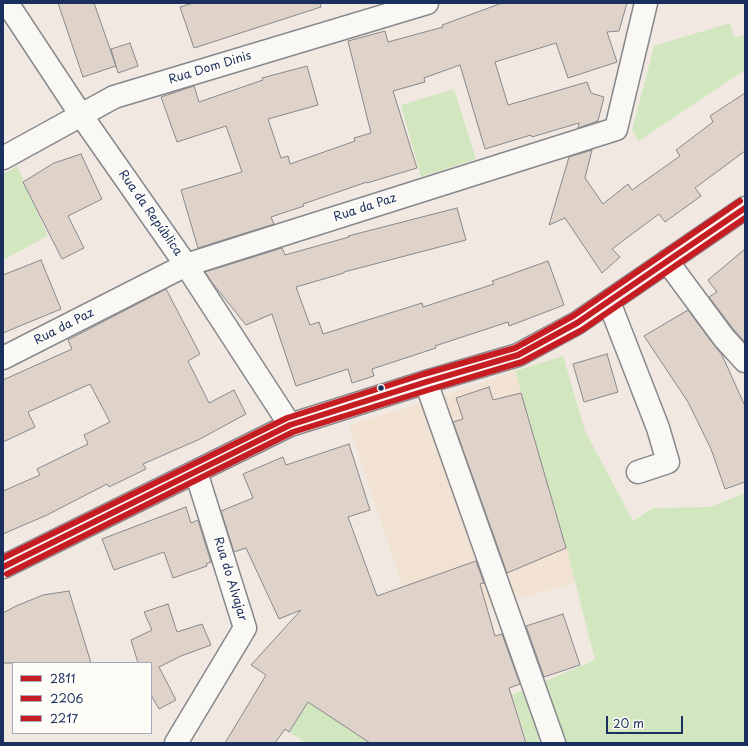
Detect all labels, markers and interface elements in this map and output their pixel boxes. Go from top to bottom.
street label: Rua Dom Dinis [167,49,253,87]
street label: Rua da República [115,167,185,259]
street label: Rua da Paz [332,191,398,225]
street label: Rua da Paz [32,306,96,348]
unlabelled marker [376,383,386,393]
street label: Rua do Alvajar [210,535,250,623]
legend [12,662,152,734]
text: 2811 [50,669,75,687]
text: 2206 [50,689,83,707]
scale bar [608,708,685,734]
text: 2217 [50,709,78,727]
text: 20 m [613,714,644,732]

